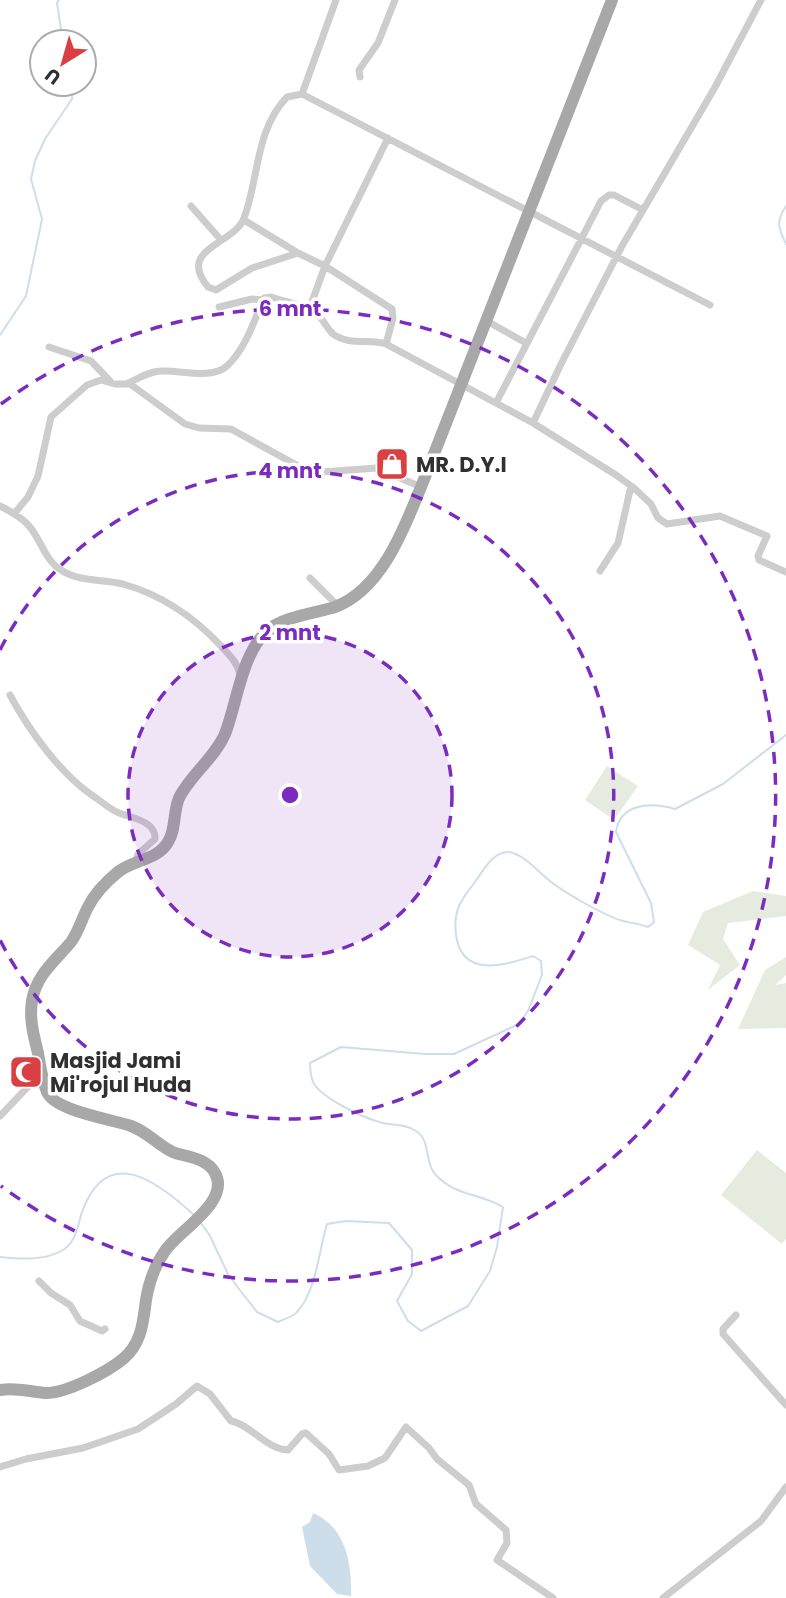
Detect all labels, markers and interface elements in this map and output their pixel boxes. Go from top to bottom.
north arrow [28,28,98,98]
text: U [40,61,67,91]
text: 6 mnt [259,294,321,323]
shop icon: MR. D.Y.I [373,445,411,483]
place label: MR. D.Y.I [416,450,507,479]
text: 4 mnt [258,456,322,485]
text: 2 mnt [259,618,321,647]
centre of rings [278,783,302,807]
place label: Masjid Jami Mi'rojul Huda [50,1046,191,1099]
mosque icon: Masjid Jami Mi'rojul Huda [7,1053,45,1091]

